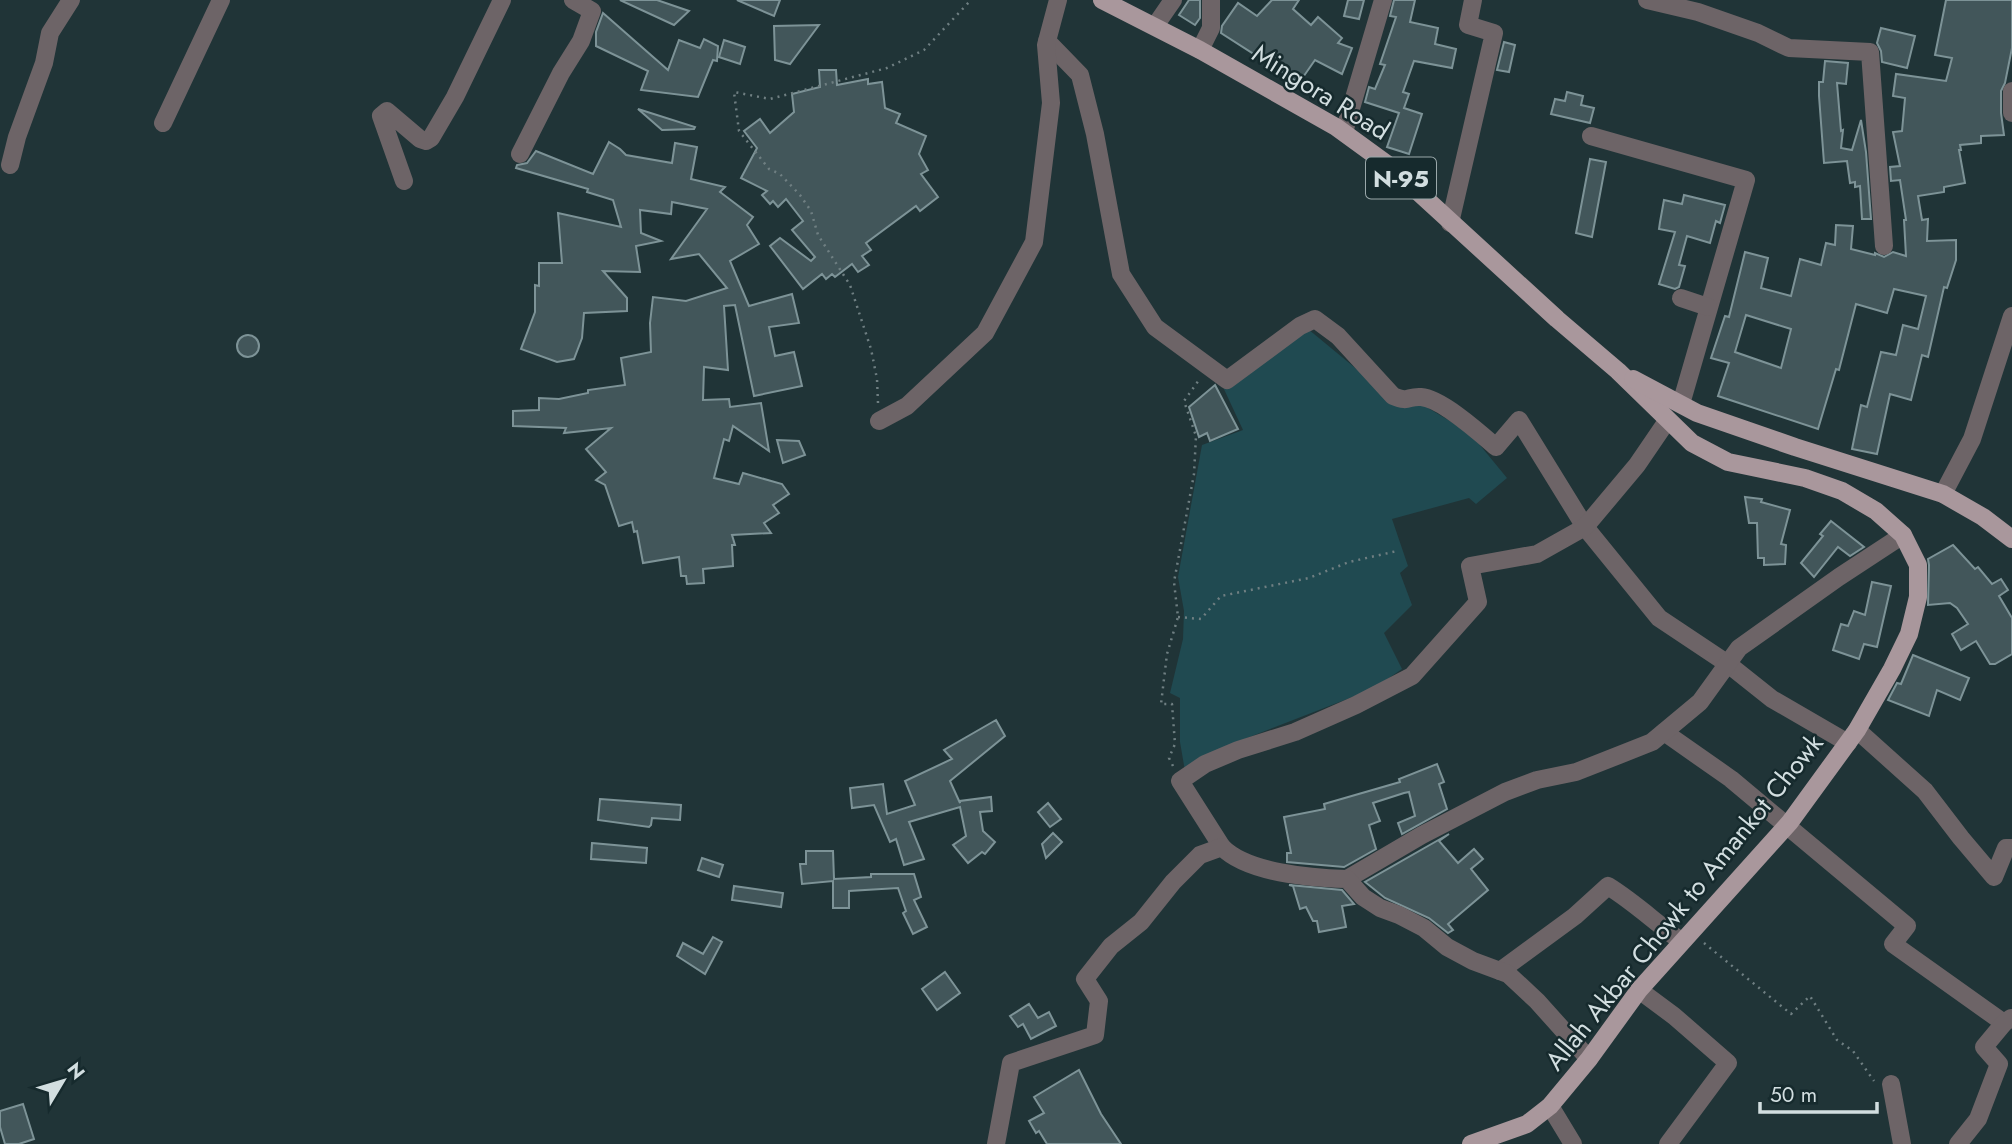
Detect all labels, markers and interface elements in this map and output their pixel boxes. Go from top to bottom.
street label: Mingora Road [1245,35,1397,149]
road number: N-95 [1366,158,1436,198]
street label: Allah Akbar Chowk to Amankot Chowk [1536,725,1832,1078]
north arrow [28,1046,98,1116]
text: N [61,1057,91,1085]
scale bar [1760,1070,1877,1114]
text: 50 m [1770,1080,1817,1110]

